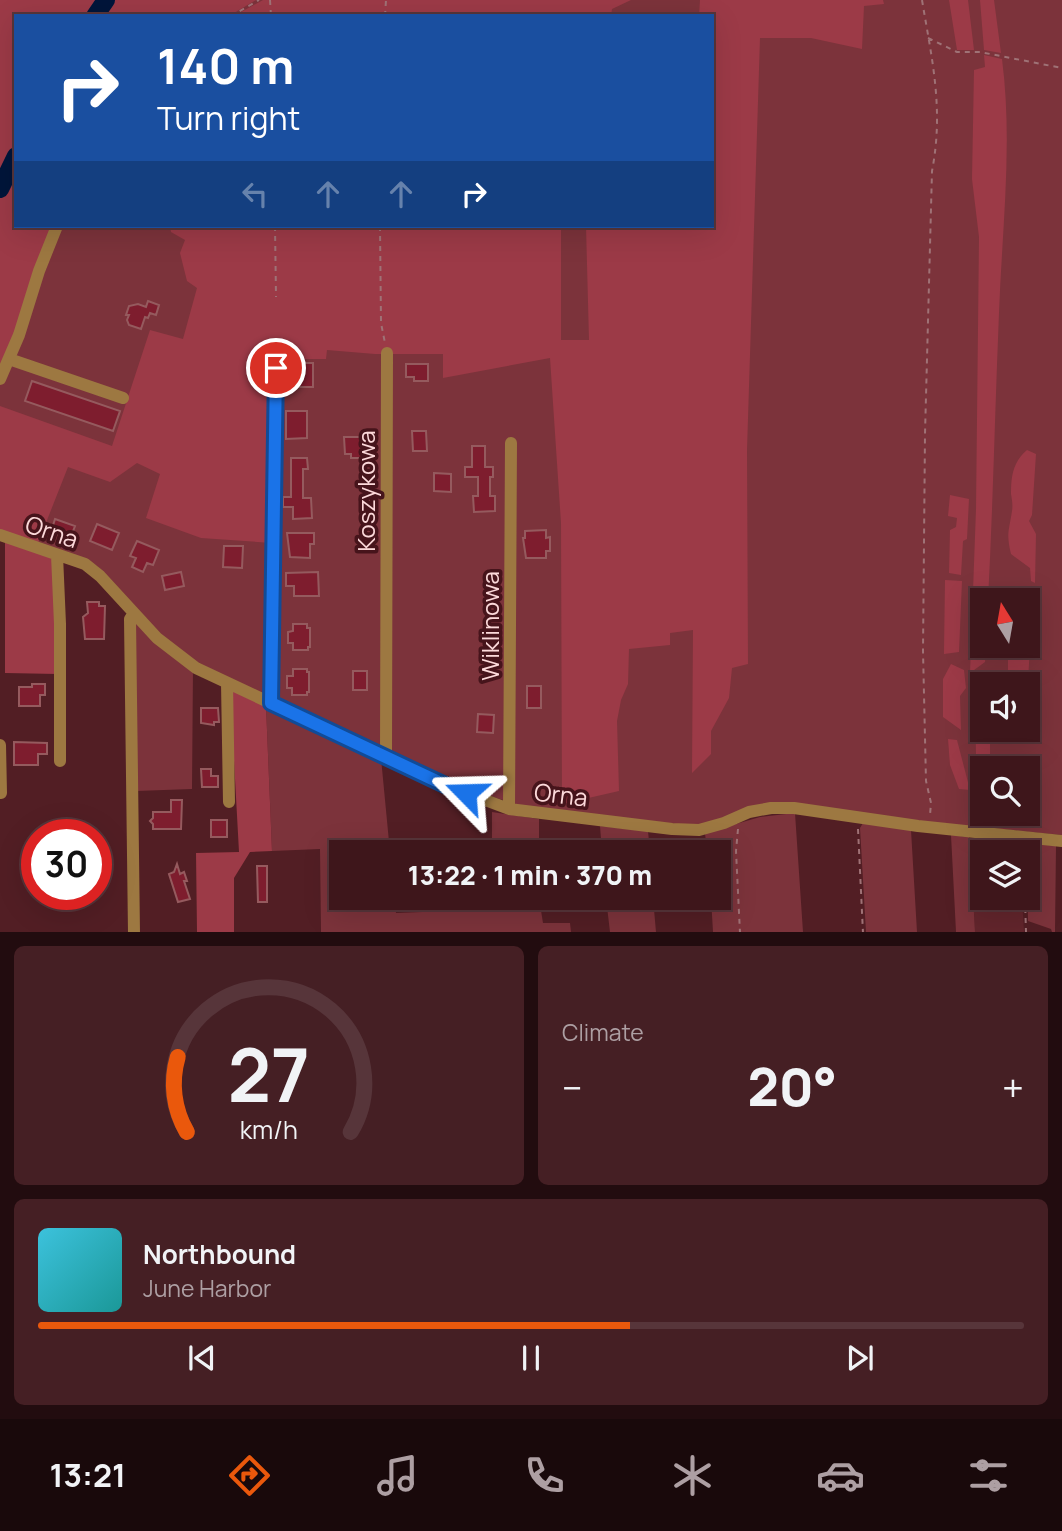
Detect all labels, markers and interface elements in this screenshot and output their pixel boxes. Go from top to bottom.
text: 140 m [157,32,294,99]
icon: right [42,42,133,133]
text: Turn right [157,96,300,140]
icon: left [236,175,274,213]
icon: ahead [309,175,347,213]
icon: ahead [382,175,420,213]
icon: right [455,175,493,213]
pin [246,338,306,398]
icon: arrive [257,349,295,387]
street label: Koszykowa [349,430,382,552]
street label: Orna [21,507,83,555]
street label: Wiklinowa [473,571,506,681]
north arrow [970,588,1040,658]
map controls [970,588,1040,910]
button: sound [970,672,1040,742]
position arrow [429,756,503,830]
button: search [970,756,1040,826]
street label: Orna [532,774,590,814]
speed limit sign: 30 [21,819,112,910]
button: layers [970,840,1040,910]
text: 13:22 · 1 min · 370 m [408,857,652,893]
text: Climate [562,1016,644,1048]
text: 27 [228,1024,310,1124]
text: 20° [747,1051,837,1122]
text: − [562,1061,583,1113]
text: + [1002,1061,1024,1113]
text: km/h [240,1111,298,1146]
text: Northbound [143,1236,296,1272]
text: June Harbor [143,1272,271,1304]
icon: previous [183,1339,221,1377]
icon: pause [512,1339,550,1377]
icon: next [841,1339,879,1377]
icon: directions [225,1451,274,1500]
icon: music [373,1451,422,1500]
icon: phone [520,1451,569,1500]
icon: climate [668,1451,717,1500]
icon: car [816,1451,865,1500]
icon: filters [964,1451,1013,1500]
text: 13:21 [49,1453,126,1497]

